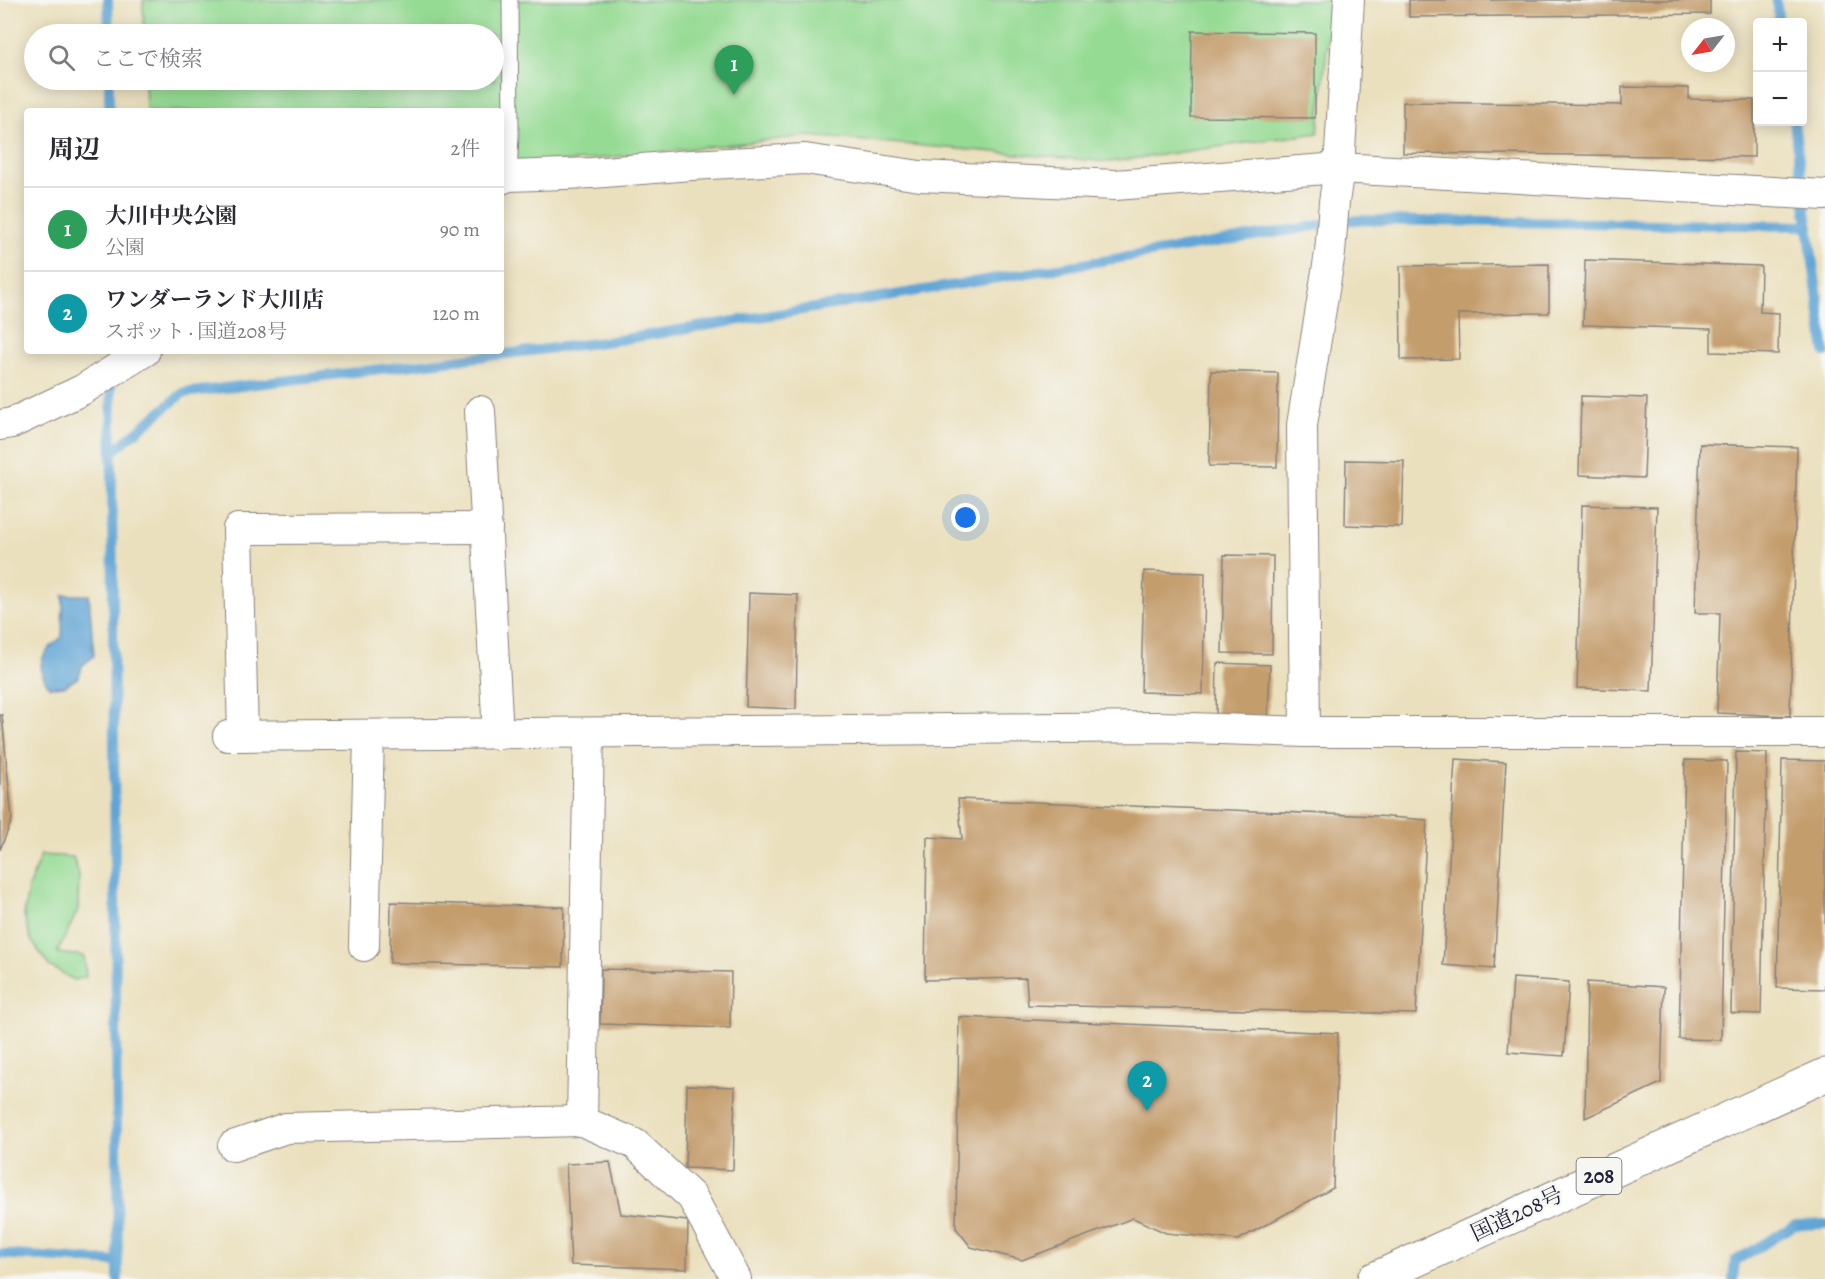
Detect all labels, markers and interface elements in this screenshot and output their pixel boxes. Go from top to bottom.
north arrow [1681,18,1735,72]
map controls [1753,18,1807,126]
button: + [1753,18,1807,72]
search box [24,24,504,90]
icon: search [45,41,78,74]
text: ここで検索 [93,44,203,74]
pin: 1 [714,46,754,95]
button: − [1753,72,1807,126]
text: 周辺 [48,132,100,167]
text: 2件 [451,135,480,162]
text: 大川中央公園 [105,201,237,231]
text: 1 [64,216,71,243]
text: 90 m [440,216,480,243]
text: 公園 [105,234,145,261]
text: ワンダーランド大川店 [105,285,324,315]
text: 2 [63,300,72,327]
text: 120 m [432,300,480,327]
text: スポット · 国道208号 [105,318,287,345]
your location [951,503,980,532]
pin: 2 [1128,1062,1166,1111]
road number: 208 [1576,1158,1622,1194]
street label: 国道208号 [1466,1180,1568,1248]

